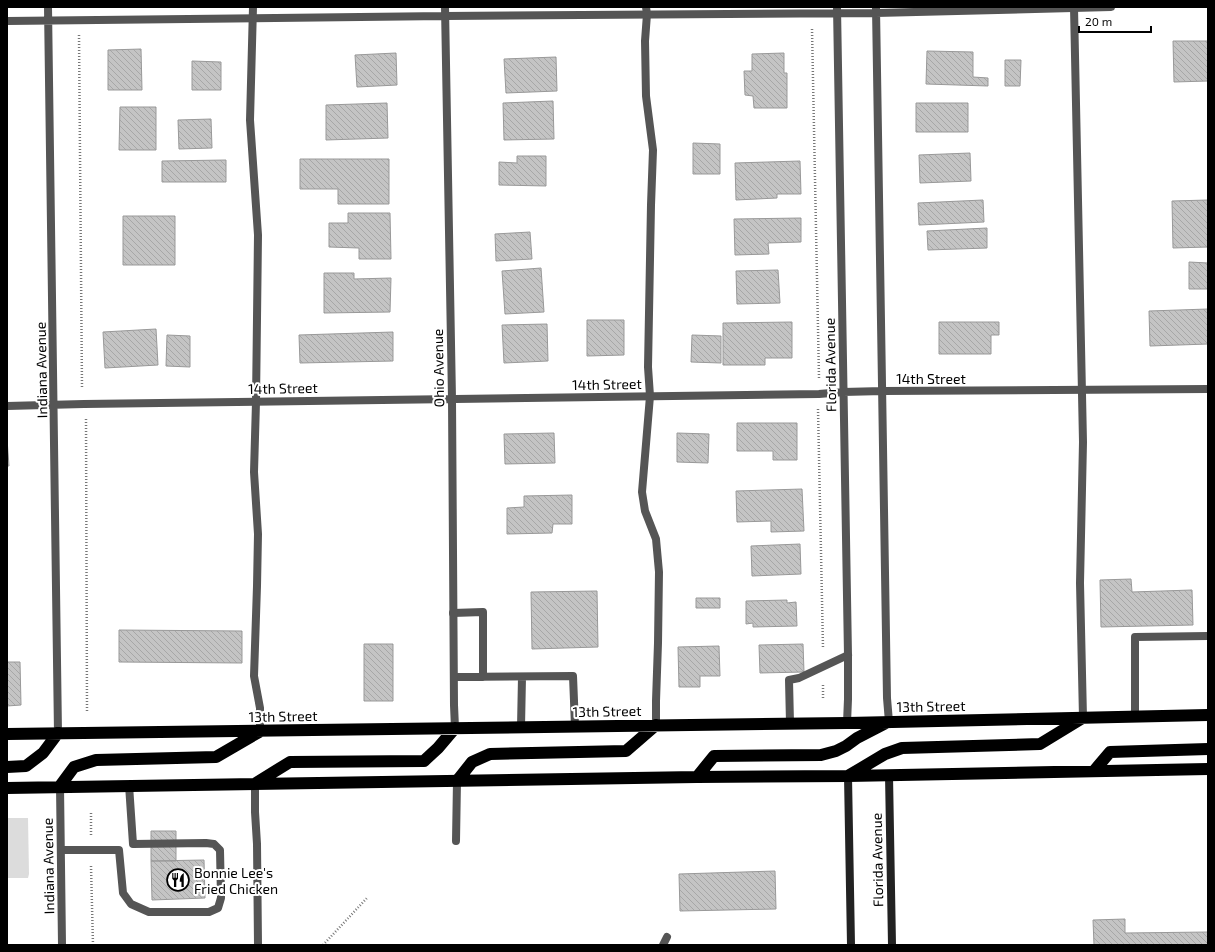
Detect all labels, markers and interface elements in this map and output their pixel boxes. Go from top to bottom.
scale bar [1079,8,1151,34]
text: 20 m [1085,14,1112,28]
street label: Florida Avenue [821,318,839,412]
street label: Indiana Avenue [32,322,50,418]
street label: Ohio Avenue [429,329,447,407]
street label: 14th Street [896,370,966,387]
street label: 14th Street [572,375,642,393]
street label: 14th Street [248,379,318,397]
street label: 13th Street [896,697,966,715]
street label: 13th Street [572,702,642,720]
street label: 13th Street [248,707,318,725]
street label: Florida Avenue [868,813,886,907]
street label: Indiana Avenue [39,818,57,914]
place label: Bonnie Lee's Fried Chicken [194,864,278,897]
restaurant icon: Bonnie Lee's Fried Chicken [165,867,191,893]

